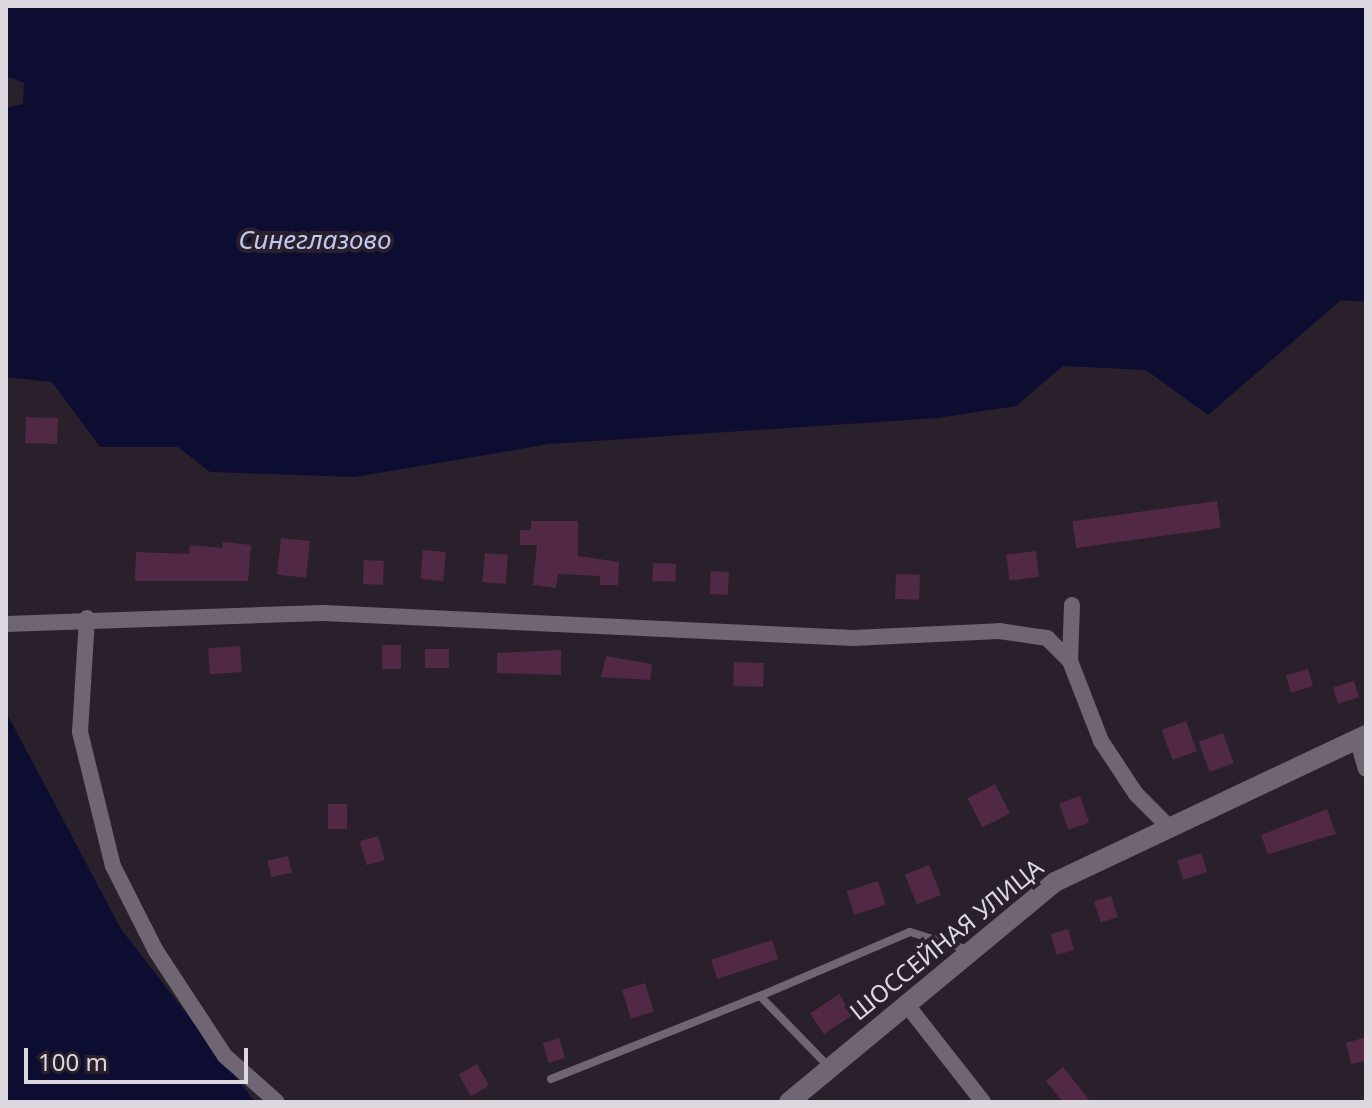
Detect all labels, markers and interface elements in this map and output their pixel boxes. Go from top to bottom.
water label: Синеглазово [238,224,392,256]
street label: ШОССЕЙНАЯ УЛИЦА [844,852,1048,1026]
scale bar [28,1032,252,1082]
text: 100 m [38,1045,108,1078]

